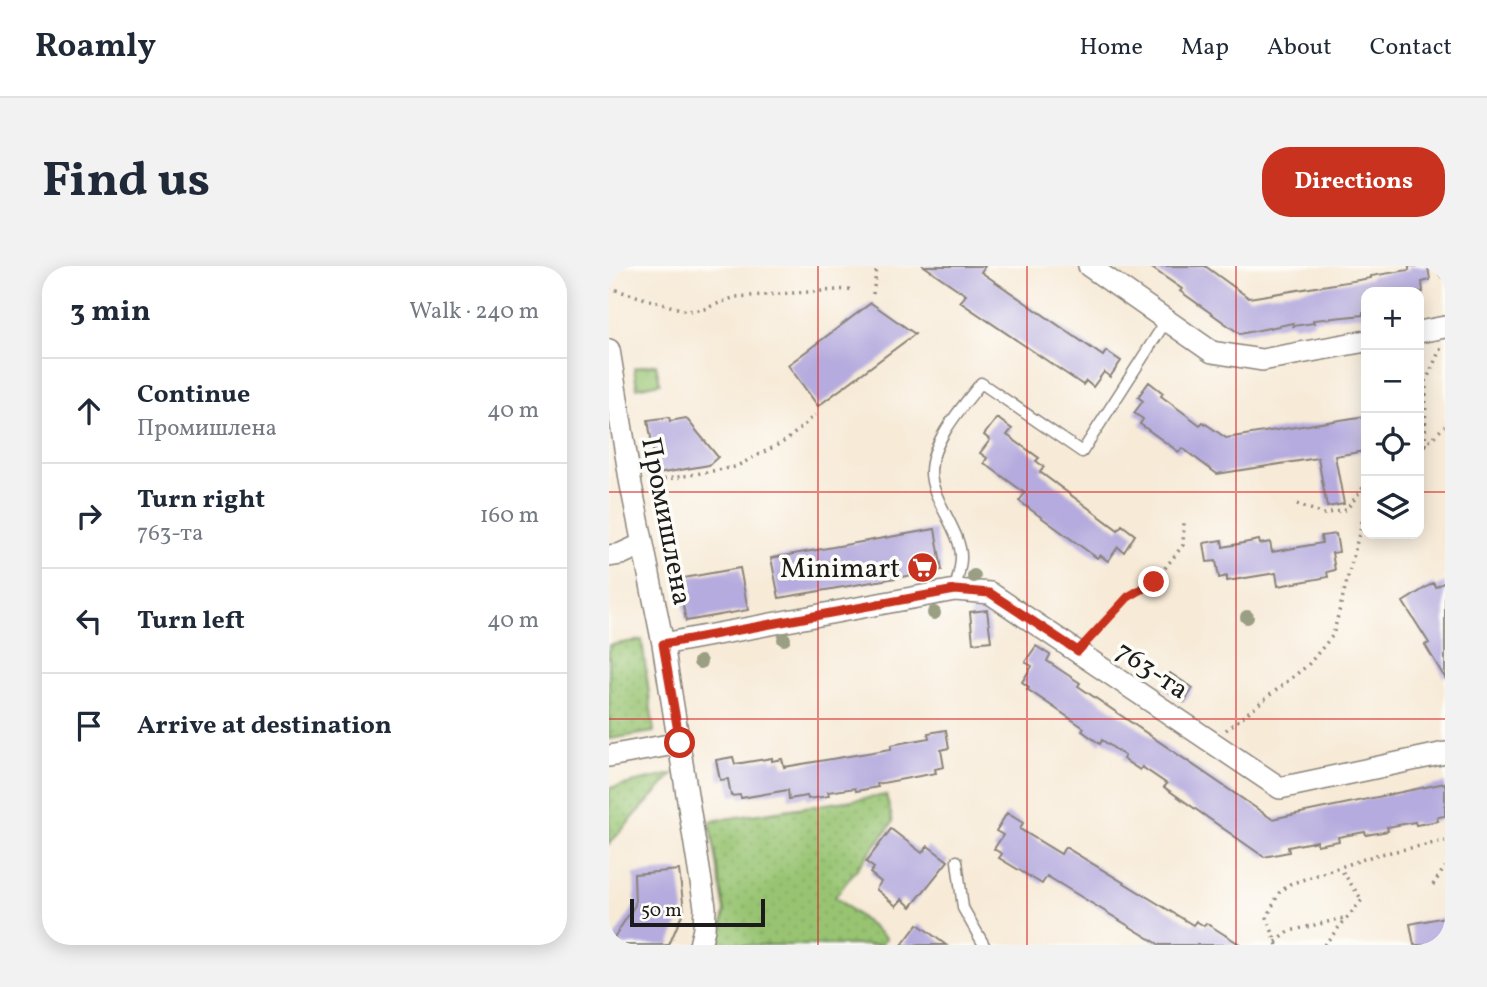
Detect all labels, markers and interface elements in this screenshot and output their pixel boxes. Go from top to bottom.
text: Roamly [35,25,156,71]
text: Home [1079,31,1143,65]
text: Map [1181,31,1229,65]
text: About [1267,31,1332,65]
text: Contact [1370,31,1452,65]
button: Directions [1262,147,1445,217]
text: Find us [42,148,210,217]
map controls [1361,287,1424,539]
button: + [1361,287,1424,350]
text: 3 min [70,291,151,333]
text: Walk · 240 m [409,296,539,328]
button: − [1361,350,1424,413]
text: Continue [137,377,250,413]
icon: ahead [70,392,108,430]
text: 40 m [487,395,539,427]
text: Промишлена [137,413,277,445]
button: locate [1361,413,1424,476]
street label: Промишлена [630,434,701,609]
button: layers [1361,476,1424,539]
text: Turn right [137,482,265,518]
icon: right [70,497,108,535]
text: 160 m [480,500,539,532]
text: 763-та [137,518,203,550]
place label: Minimart [780,550,900,589]
supermarket icon: Minimart [906,550,940,584]
route end [1138,566,1169,597]
icon: left [70,602,108,640]
text: Turn left [137,603,245,639]
text: 40 m [487,605,539,637]
street label: 763-та [1107,632,1196,710]
icon: arrive [70,707,108,745]
text: Arrive at destination [137,708,392,744]
route start [664,727,695,758]
scale bar [630,896,765,928]
text: 50 m [641,898,682,924]

